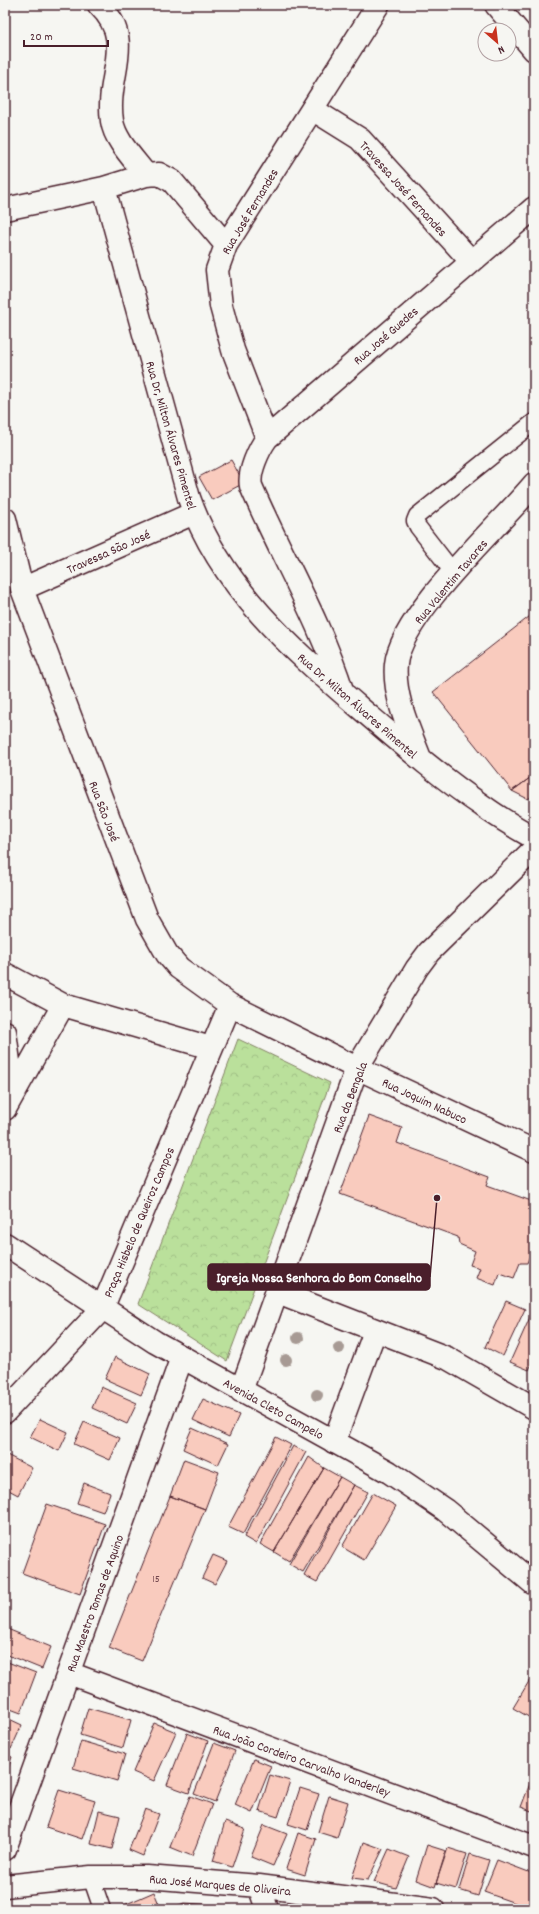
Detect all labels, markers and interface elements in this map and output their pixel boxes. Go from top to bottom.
scale bar [24,22,108,48]
north arrow [477,22,517,62]
text: 20 m [30,29,53,46]
text: N [494,41,507,58]
street label: Travessa José Fernandes [354,137,451,242]
street label: Rua José Fernandes [218,166,284,259]
street label: Rua José Guedes [350,303,423,371]
street label: Rua Dr, Milton Álvares Pimentel [139,359,200,512]
street label: Travessa São José [64,526,154,580]
street label: Rua Valentim Tavares [411,536,493,629]
street label: Rua Dr, Milton Álvares Pimentel [292,649,421,764]
street label: Rua São José [82,779,123,845]
street label: Rua da Bengala [329,1059,374,1136]
street label: Rua Joquim Nabuco [378,1074,470,1130]
street label: Praça Hisbelo de Queiroz Campos [100,1145,181,1301]
callout: Igreja Nossa Senhora do Bom Conselho [208,1264,430,1290]
text: Igreja Nossa Senhora do Bom Conselho [216,1269,422,1289]
street label: Avenida Cleto Campelo [219,1375,327,1446]
street label: Rua Maestro Tomas de Aquino [63,1532,130,1675]
house number: 15 [152,1572,160,1588]
street label: Rua João Cordeiro Carvalho Vanderley [210,1721,393,1804]
street label: Rua José Marques de Oliveira [148,1871,292,1902]

